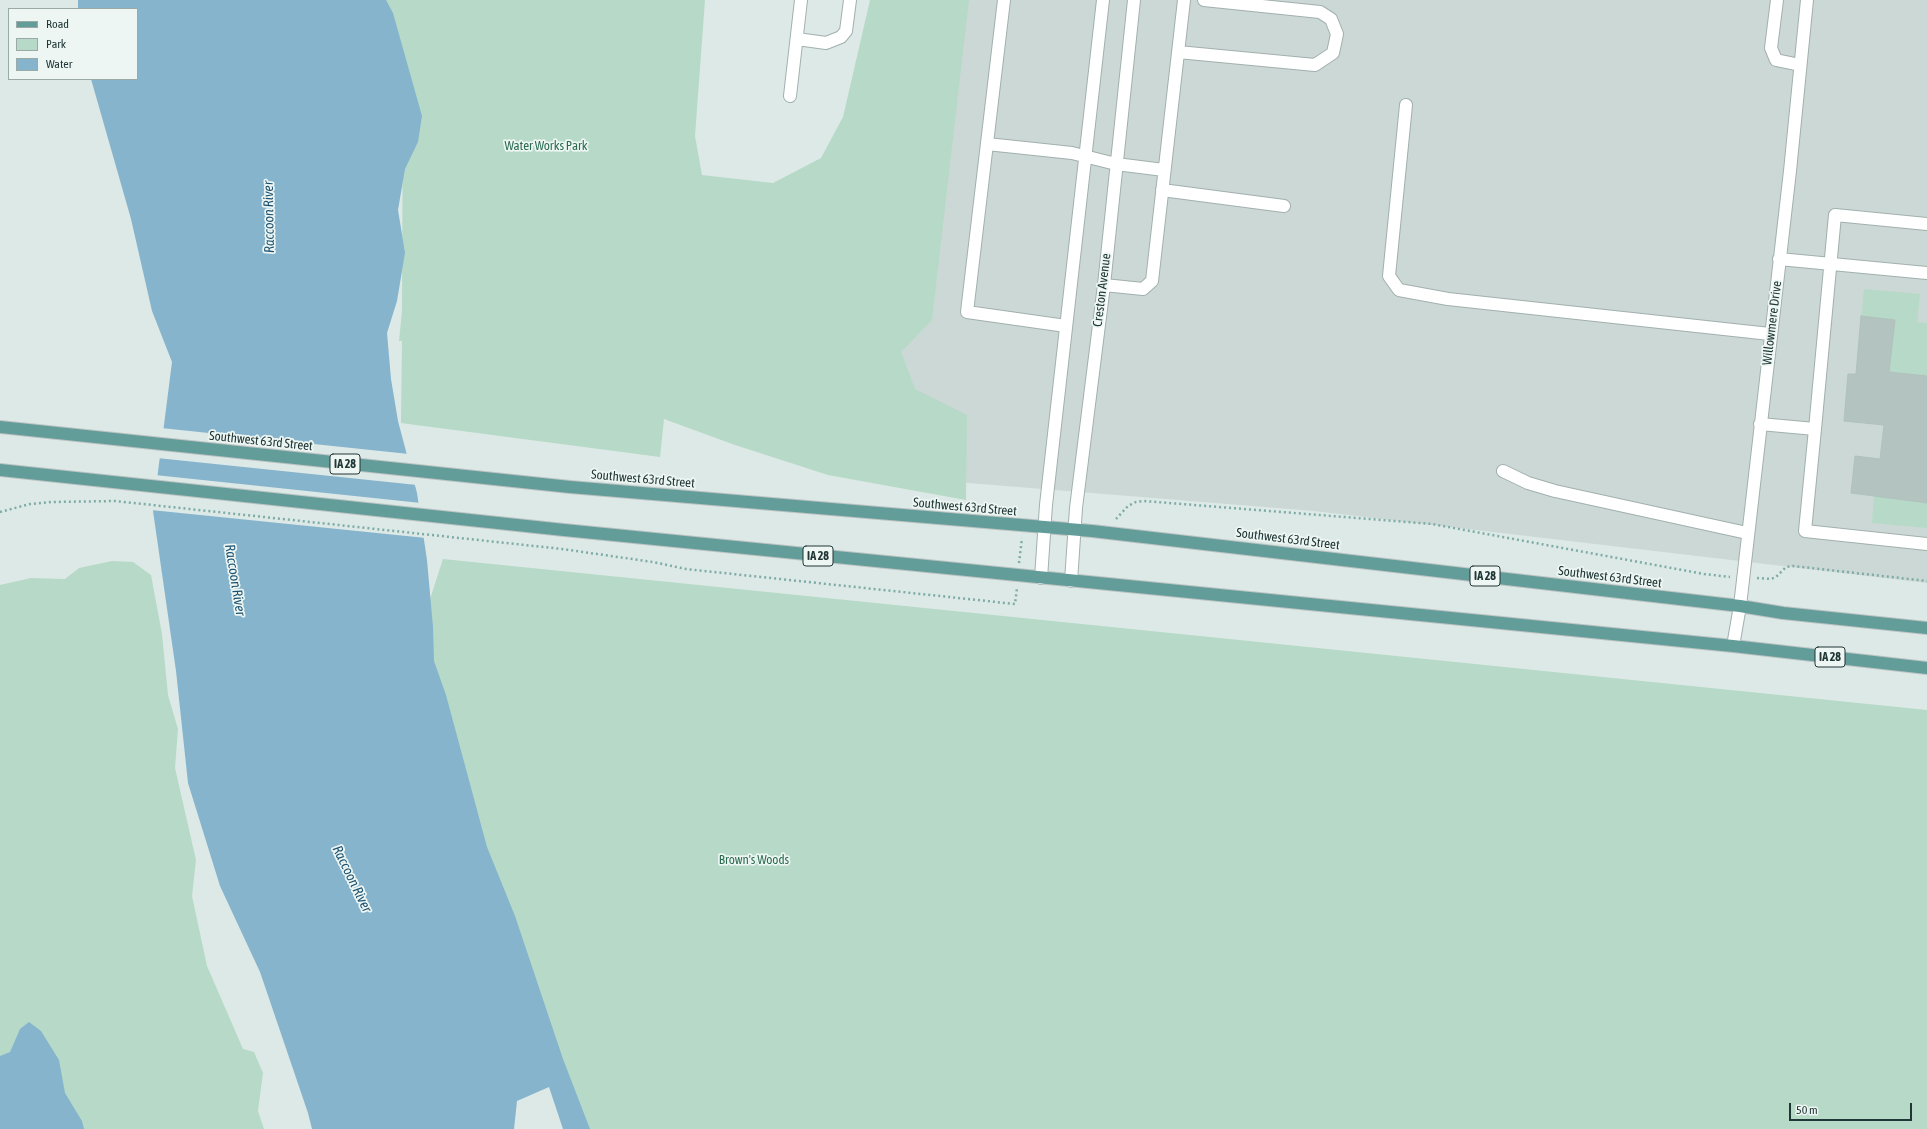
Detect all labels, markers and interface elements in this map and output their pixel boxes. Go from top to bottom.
legend [8,8,138,80]
text: Road [46,17,69,31]
text: Park [46,37,66,51]
text: Water [46,57,72,71]
park label: Water Works Park [505,138,587,154]
water label: Raccoon River [260,181,278,253]
street label: Creston Avenue [1090,252,1114,328]
street label: Willowmere Drive [1759,280,1785,366]
street label: Southwest 63rd Street [208,428,314,454]
road number: IA 28 [330,454,360,474]
street label: Southwest 63rd Street [590,467,696,491]
street label: Southwest 63rd Street [912,495,1018,519]
street label: Southwest 63rd Street [1235,525,1341,553]
water label: Raccoon River [221,543,249,617]
road number: IA 28 [803,546,833,566]
street label: Southwest 63rd Street [1557,563,1663,591]
road number: IA 28 [1470,566,1500,586]
road number: IA 28 [1815,647,1845,667]
water label: Raccoon River [329,843,375,915]
park label: Brown's Woods [719,852,789,868]
scale bar [1791,1095,1914,1121]
text: 50 m [1796,1103,1818,1117]

